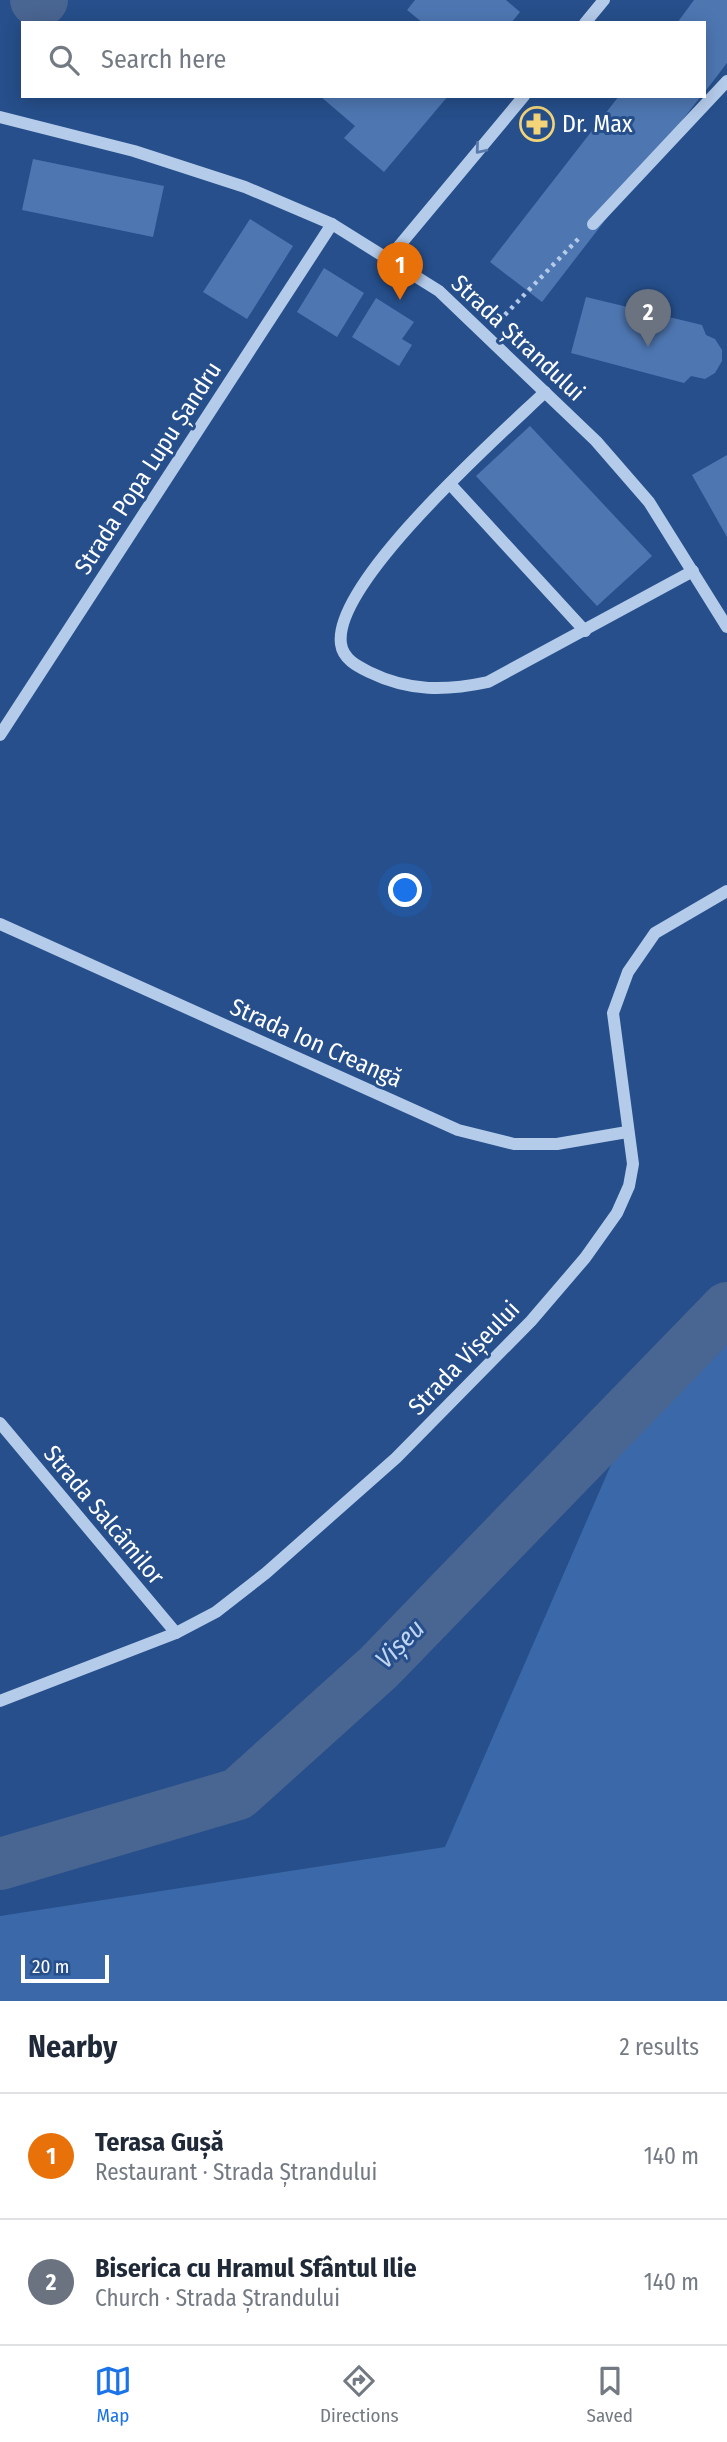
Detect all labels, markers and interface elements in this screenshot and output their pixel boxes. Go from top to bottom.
search box [21,21,706,98]
icon: search [45,41,83,79]
text: Search here [101,44,226,75]
pharmacy icon: Dr. Max [518,105,556,143]
place label: Dr. Max [562,110,633,138]
one-way arrow [476,140,488,153]
pin: 1 [377,242,423,300]
street label: Strada Ștrandului [445,269,590,407]
pin: 2 [625,289,671,347]
street label: Strada Popa Lupu Șandru [69,356,228,580]
your location [388,873,422,907]
street label: Strada Ion Creangă [226,993,406,1093]
street label: Strada Vișeului [403,1295,526,1421]
street label: Strada Salcâmilor [38,1440,171,1591]
water label: Vișeu [369,1613,432,1676]
scale bar [21,1952,108,1984]
text: 20 m [32,1955,69,1978]
text: Nearby [28,2029,117,2065]
text: 2 results [619,2033,699,2061]
text: Terasa Gușă [95,2127,224,2158]
text: 1 [46,2142,56,2170]
text: 140 m [644,2142,699,2170]
text: Restaurant · Strada Ștrandului [95,2158,377,2186]
text: Biserica cu Hramul Sfântul Ilie [95,2253,417,2284]
text: 2 [46,2268,56,2296]
text: 140 m [644,2268,699,2296]
text: Church · Strada Ștrandului [95,2284,340,2312]
tab: Map [94,2362,132,2427]
tab: Directions [320,2362,399,2427]
tab: Saved [587,2362,633,2427]

